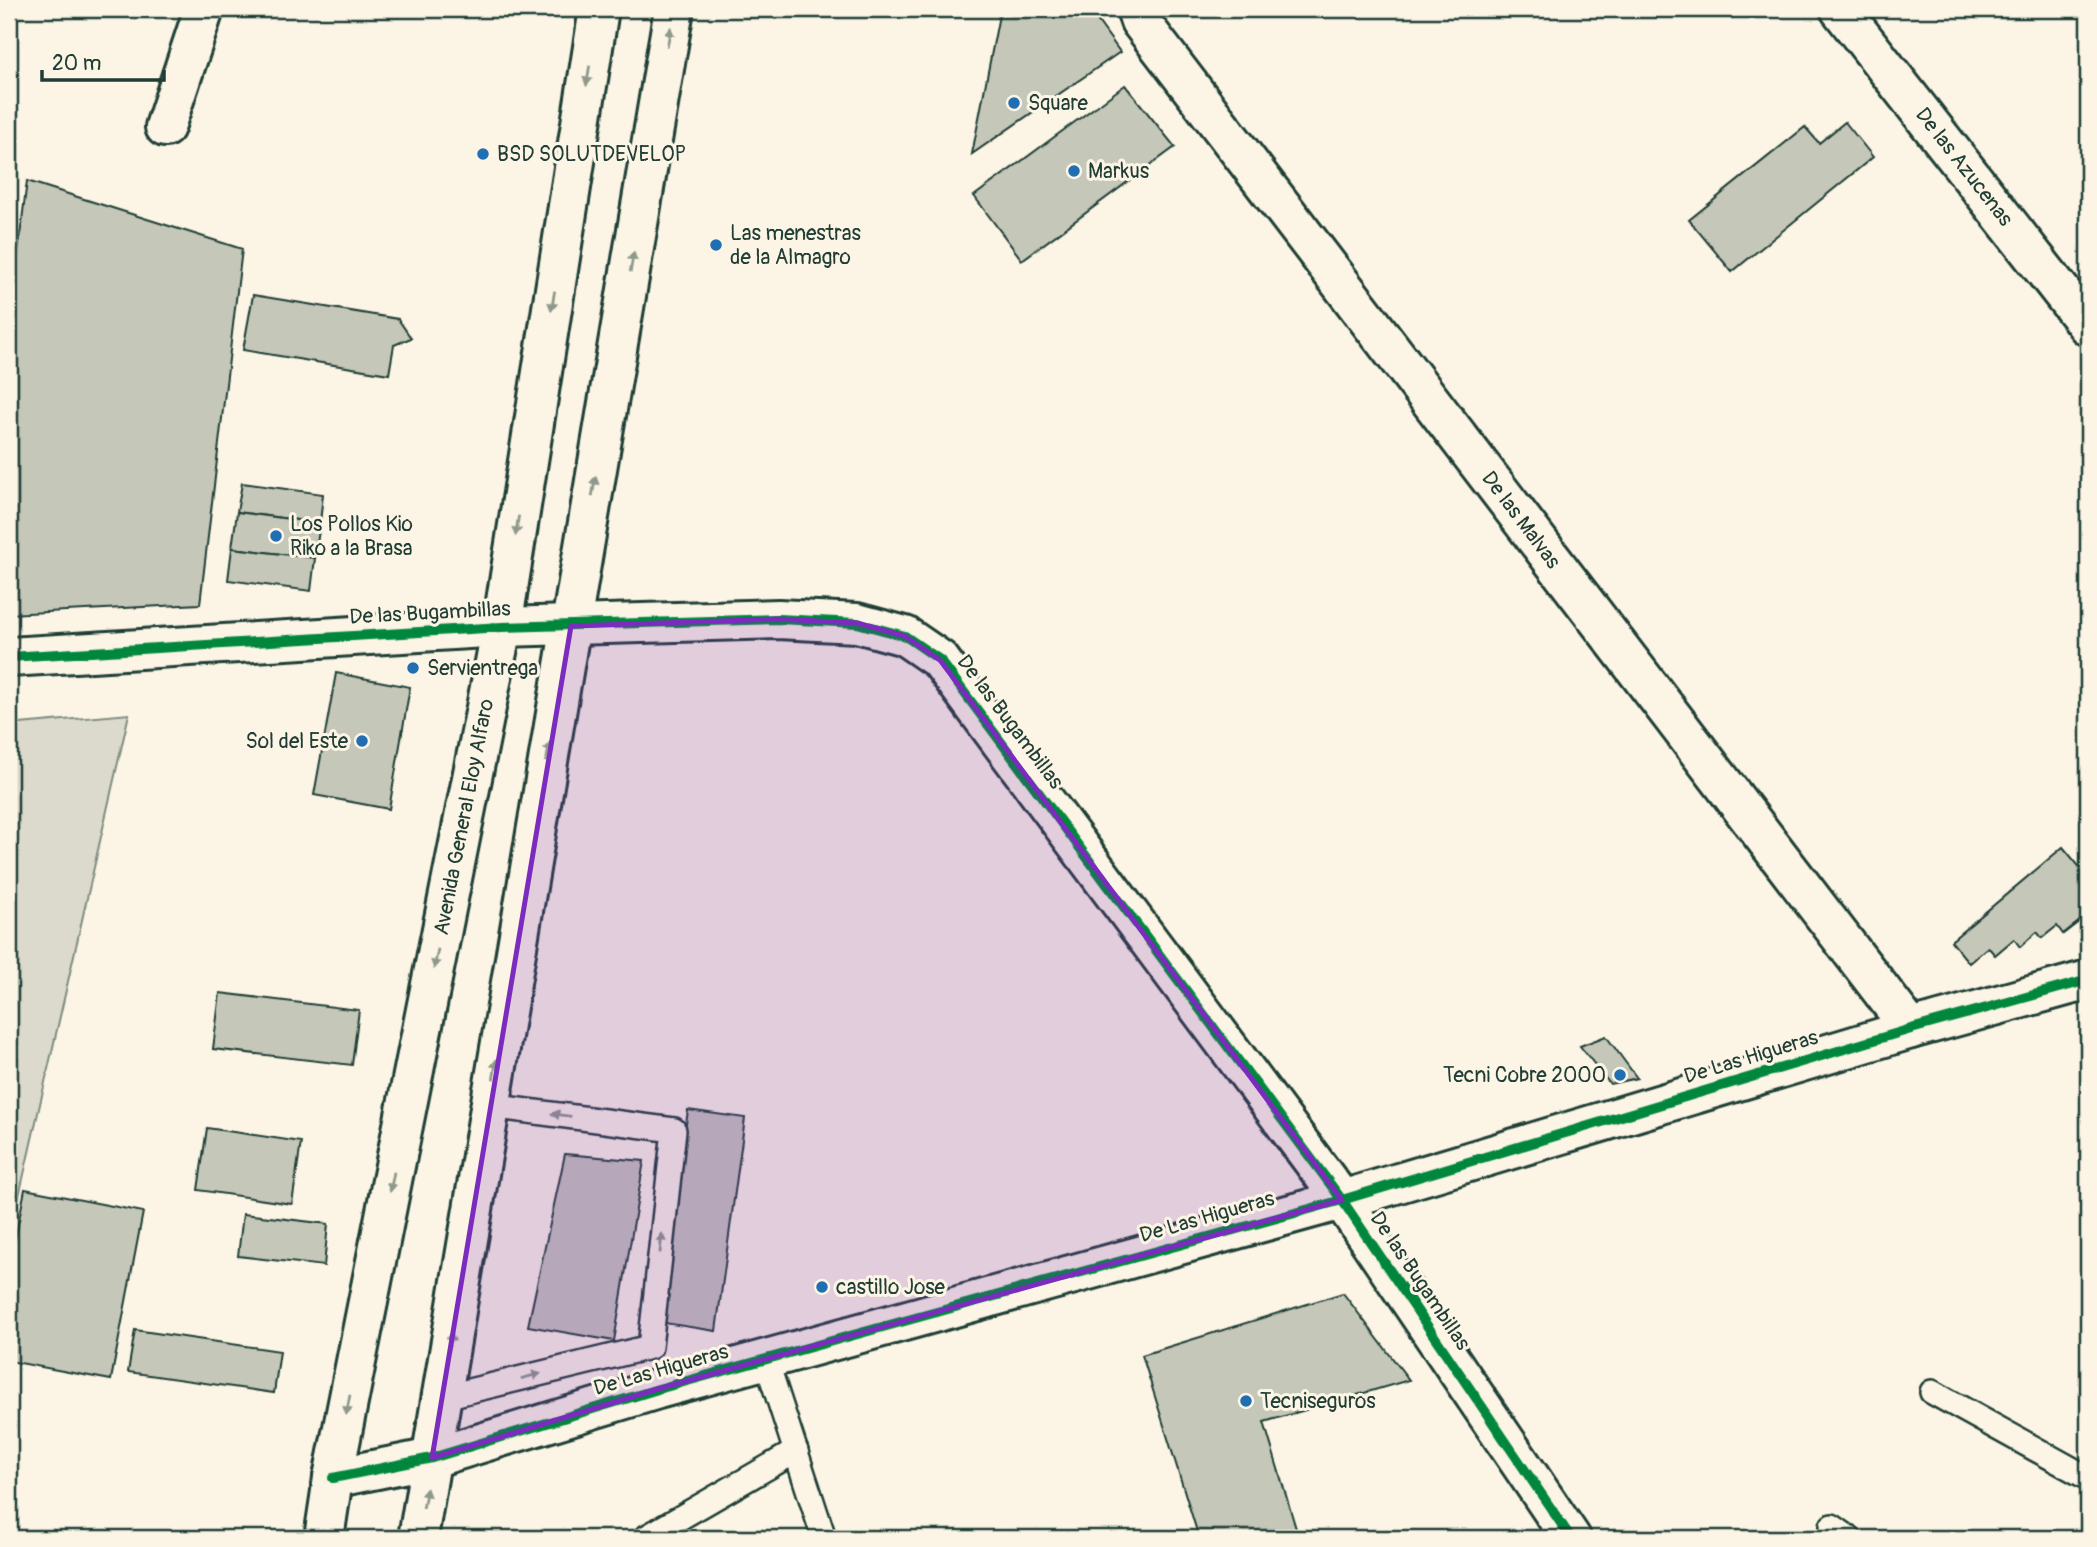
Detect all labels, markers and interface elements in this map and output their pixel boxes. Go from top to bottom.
one-way arrow [664,26,675,48]
scale bar [42,38,164,82]
text: 20 m [52,50,101,77]
one-way arrow [582,65,593,87]
place label: Square [1028,90,1088,117]
marker: Square [1006,95,1022,111]
street label: De las Azucenas [1909,102,2019,232]
place label: BSD SOLUTDEVELOP [497,141,686,168]
marker: BSD SOLUTDEVELOP [475,146,491,162]
place label: Markus [1088,158,1150,185]
marker: Markus [1066,163,1082,179]
place label: Las menestras de la Almagro [730,220,861,271]
marker: Las menestras de la Almagro [708,237,724,253]
one-way arrow [627,251,638,273]
one-way arrow [547,290,558,312]
street label: De las Malvas [1476,466,1567,575]
one-way arrow [589,475,600,497]
place label: Los Pollos Kio Riko a la Brasa [290,511,413,562]
one-way arrow [512,515,523,537]
marker: Los Pollos Kio Riko a la Brasa [268,528,284,544]
street label: De las Bugambillas [349,595,512,631]
street label: De las Bugambillas [951,649,1070,795]
place label: Servientrega [427,655,538,682]
marker: Servientrega [405,660,421,676]
street label: Avenida General Eloy Alfaro [428,697,500,937]
place label: Sol del Este [245,728,349,755]
marker: Sol del Este [354,733,370,749]
one-way arrow [543,741,554,763]
one-way arrow [430,948,441,970]
street label: De Las Higueras [1681,1024,1822,1090]
one-way arrow [490,1058,501,1080]
place label: Tecni Cobre 2000 [1443,1062,1606,1089]
marker: Tecni Cobre 2000 [1612,1067,1628,1083]
one-way arrow [550,1110,572,1121]
one-way arrow [386,1171,397,1193]
street label: De Las Higueras [1137,1185,1278,1249]
street label: De las Bugambillas [1364,1207,1477,1356]
one-way arrow [656,1232,667,1254]
place label: castillo Jose [836,1274,946,1301]
marker: castillo Jose [814,1279,830,1295]
one-way arrow [445,1331,456,1353]
street label: De Las Higueras [591,1338,732,1402]
one-way arrow [520,1370,542,1381]
place label: Tecniseguros [1260,1388,1376,1415]
marker: Tecniseguros [1238,1393,1254,1409]
one-way arrow [342,1394,353,1416]
one-way arrow [420,1487,431,1509]

